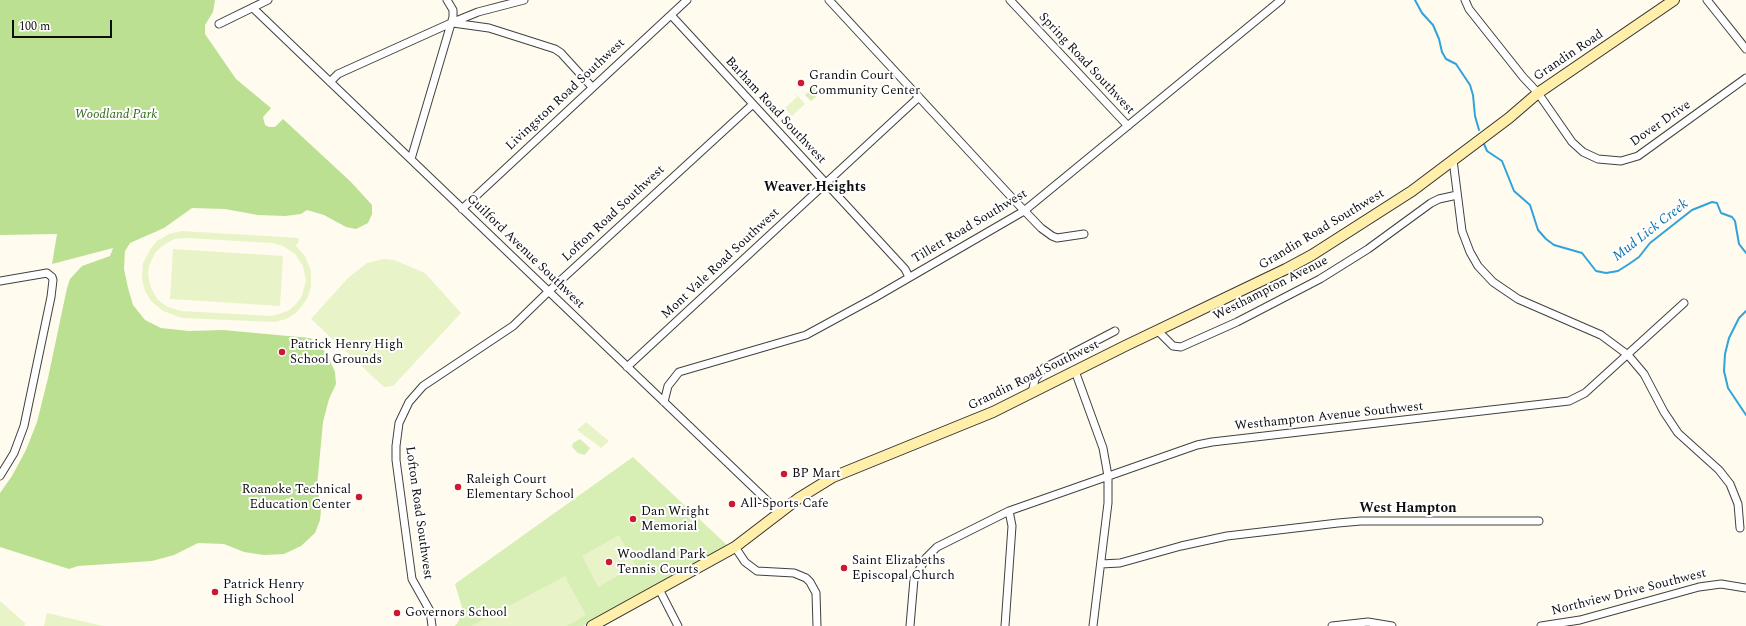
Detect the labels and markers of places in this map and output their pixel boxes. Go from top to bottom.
place label: Grandin Court Community Center [809,68,920,99]
marker: Grandin Court Community Center [796,78,806,88]
place label: Patrick Henry High School Grounds [290,337,403,368]
marker: Patrick Henry High School Grounds [277,347,287,357]
place label: BP Mart [792,466,841,482]
marker: BP Mart [779,469,789,479]
place label: Raleigh Court Elementary School [466,472,574,503]
place label: Roanoke Technical Education Center [242,482,351,513]
marker: Raleigh Court Elementary School [453,482,463,492]
marker: Roanoke Technical Education Center [354,492,364,502]
place label: All-Sports Cafe [740,496,829,512]
marker: All-Sports Cafe [727,499,737,509]
place label: Dan Wright Memorial [641,504,709,535]
marker: Dan Wright Memorial [628,514,638,524]
place label: Woodland Park Tennis Courts [617,547,706,578]
place label: Saint Elizabeths Episcopal Church [852,553,955,584]
marker: Woodland Park Tennis Courts [604,557,614,567]
marker: Saint Elizabeths Episcopal Church [839,563,849,573]
place label: Patrick Henry High School [223,577,304,608]
marker: Patrick Henry High School [210,587,220,597]
place label: Governors School [405,605,507,621]
marker: Governors School [392,608,402,618]

